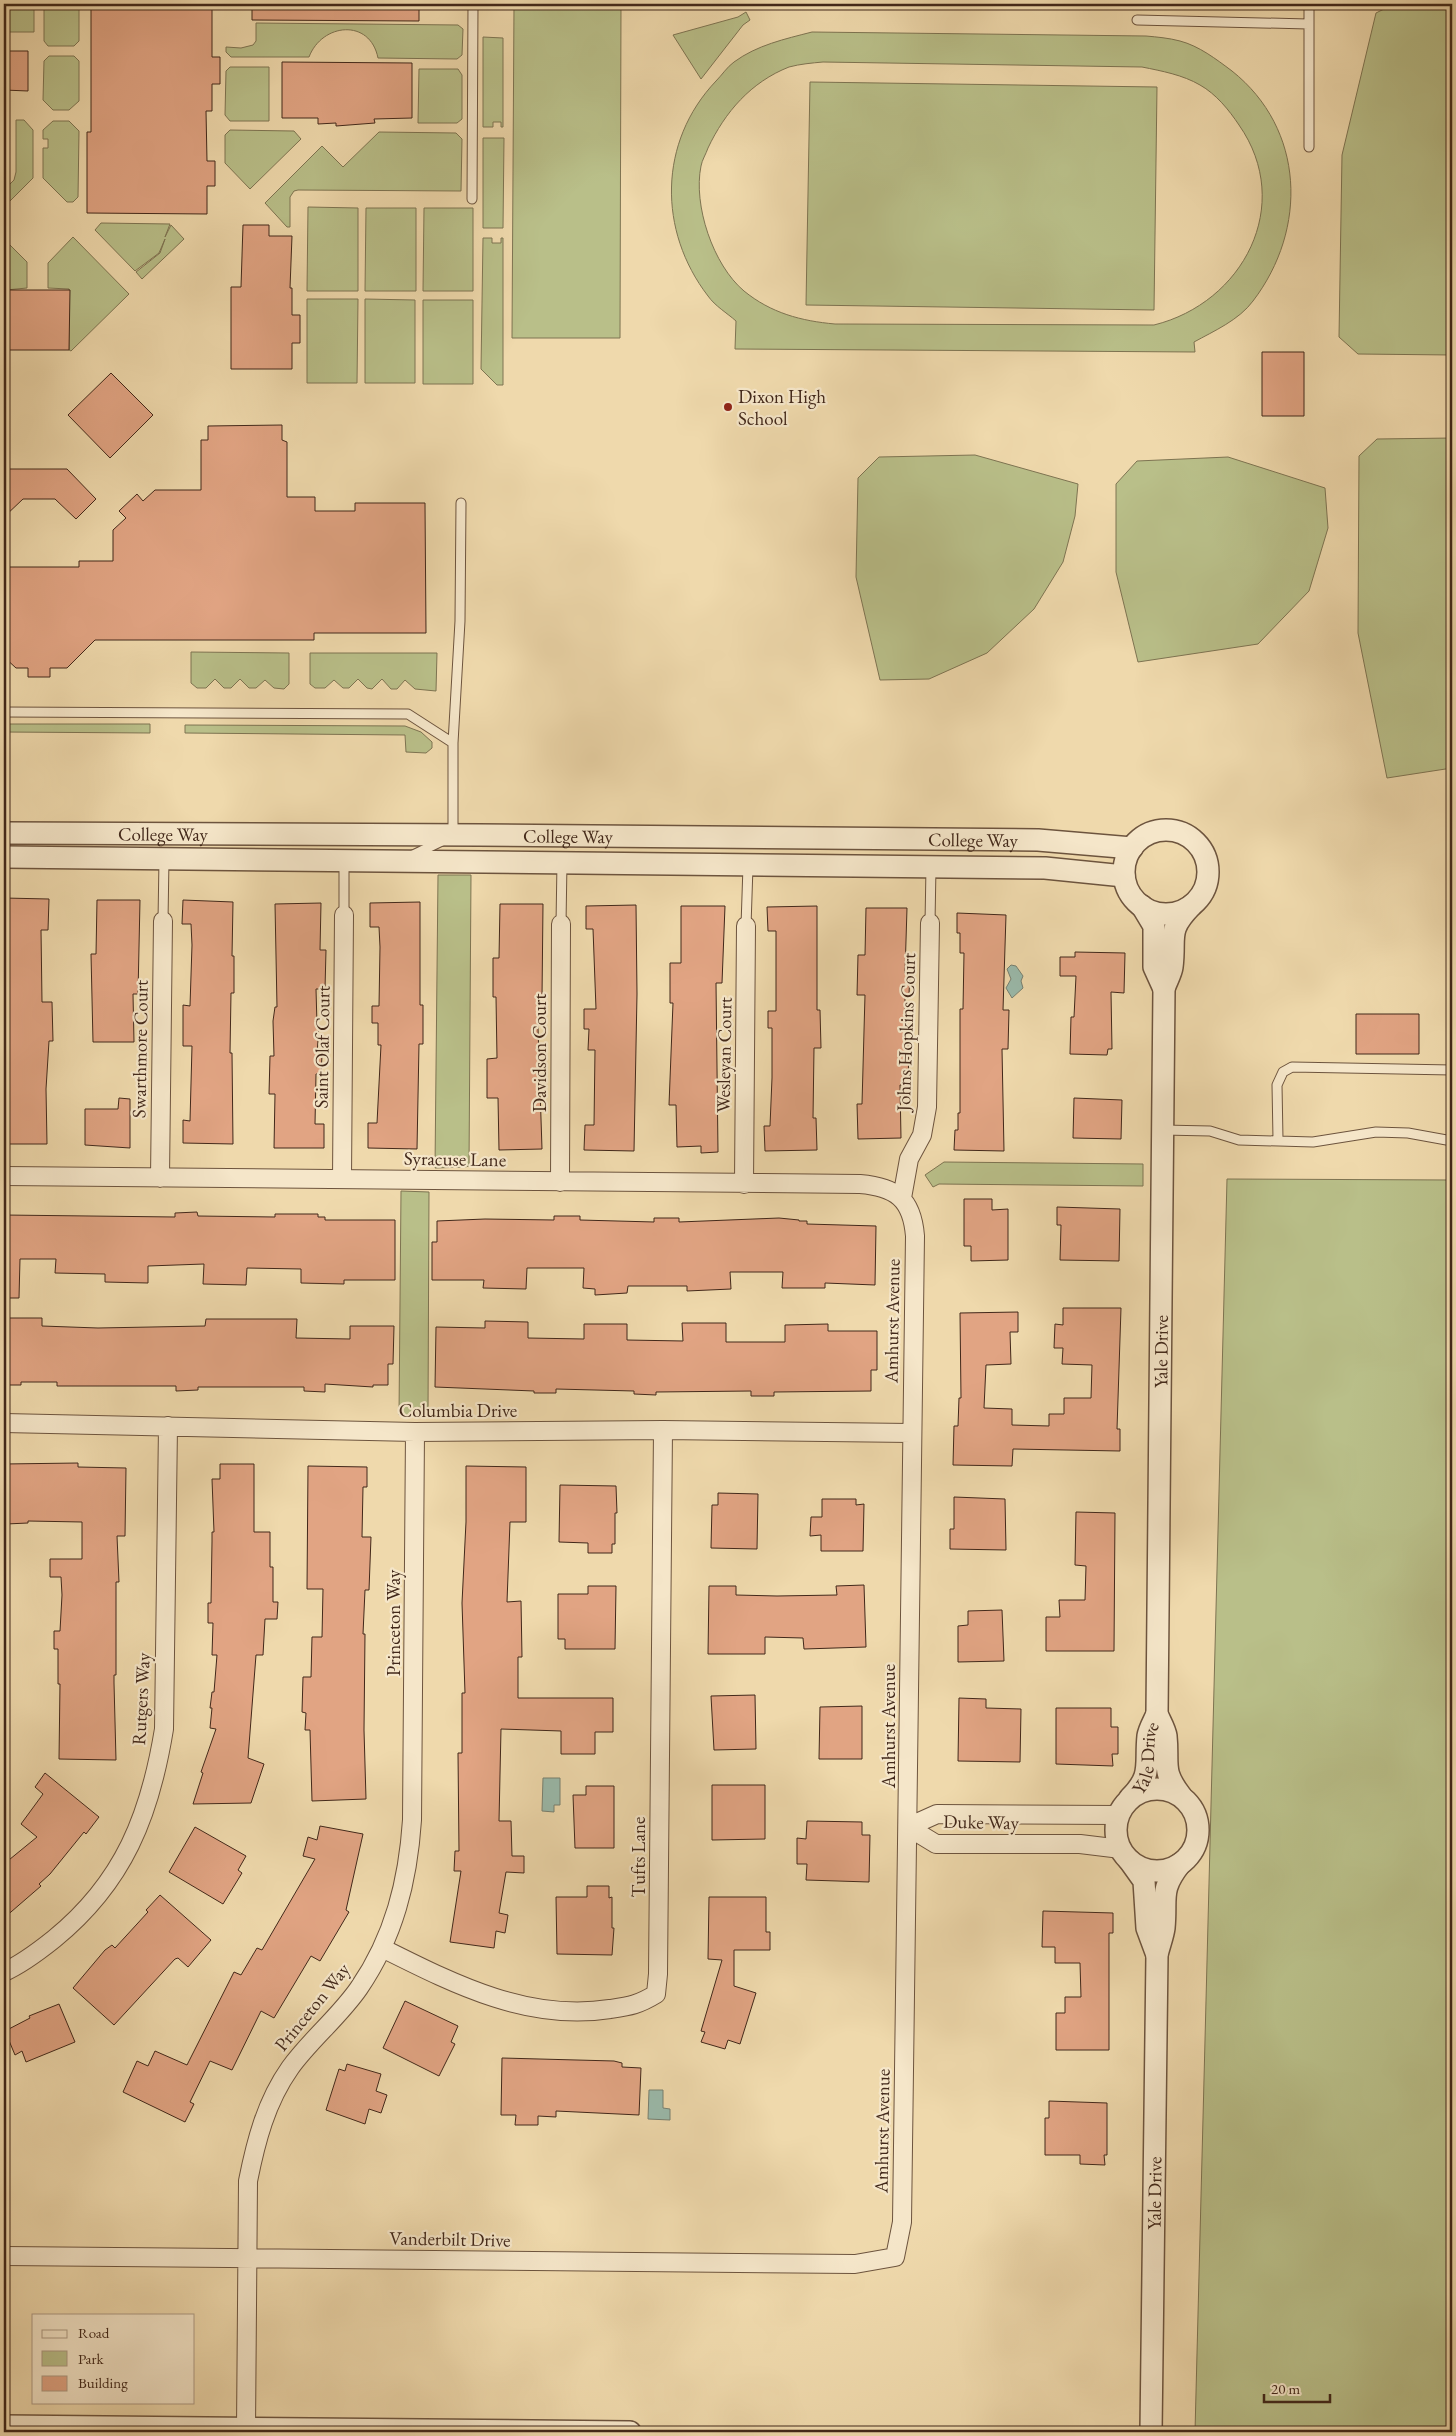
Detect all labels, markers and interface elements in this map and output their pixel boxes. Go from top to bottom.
place label: Dixon High School [738,384,826,431]
marker: Dixon High School [722,401,734,413]
street label: College Way [118,821,209,846]
street label: College Way [523,823,614,849]
street label: College Way [928,827,1019,852]
street label: Johns Hopkins Court [891,952,921,1114]
street label: Swarthmore Court [126,980,154,1118]
street label: Saint Olaf Court [308,985,336,1108]
street label: Davidson Court [527,994,552,1112]
street label: Wesleyan Court [710,997,738,1113]
street label: Syracuse Lane [404,1146,506,1172]
street label: Amhurst Avenue [878,1259,906,1384]
street label: Yale Drive [1148,1315,1173,1388]
street label: Columbia Drive [399,1398,517,1423]
street label: Princeton Way [381,1569,406,1676]
street label: Rutgers Way [126,1651,156,1746]
street label: Amhurst Avenue [876,1664,901,1789]
street label: Yale Drive [1126,1717,1164,1799]
street label: Duke Way [943,1809,1020,1835]
street label: Tufts Lane [626,1817,651,1897]
street label: Princeton Way [269,1957,356,2056]
street label: Amhurst Avenue [868,2069,896,2194]
street label: Yale Drive [1141,2156,1167,2230]
street label: Vanderbilt Drive [389,2225,511,2253]
legend [32,2314,195,2404]
text: Road [78,2323,110,2342]
text: Park [78,2349,105,2368]
scale bar [1264,2371,1330,2403]
text: Building [78,2373,128,2392]
text: 20 m [1271,2379,1300,2398]

